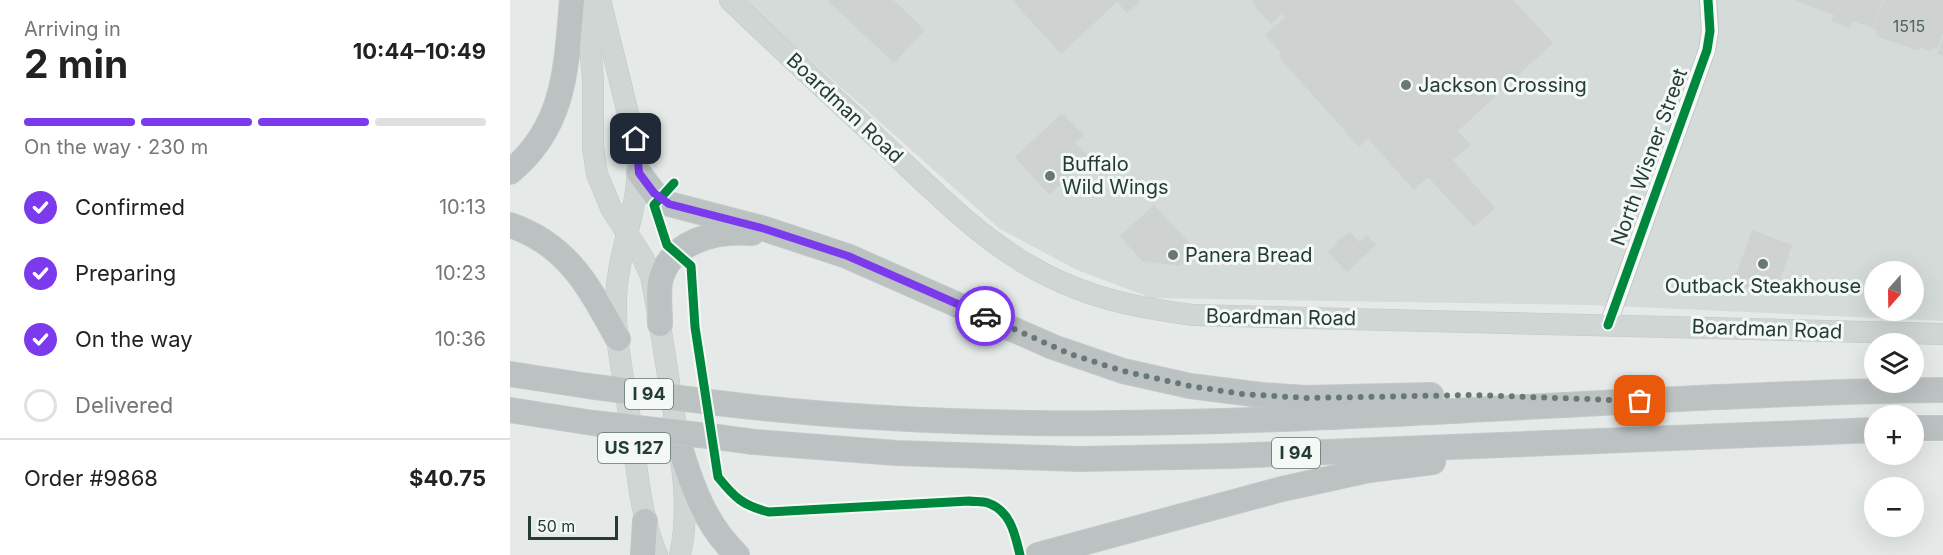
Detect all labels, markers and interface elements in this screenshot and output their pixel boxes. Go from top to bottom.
house number: 1515 [1893,16,1925,36]
text: Arriving in [24,17,121,41]
text: 10:44–10:49 [353,38,486,64]
text: 2 min [24,40,128,87]
street label: Boardman Road [782,48,908,168]
street label: North Wisner Street [1606,65,1692,249]
place label: Jackson Crossing [1418,73,1587,97]
marker: Jackson Crossing [1399,78,1413,92]
pin [610,113,661,164]
icon: home [619,122,652,155]
text: On the way · 230 m [24,135,208,159]
place label: Buffalo Wild Wings [1062,152,1168,199]
marker: Buffalo Wild Wings [1043,169,1057,183]
icon: check [24,191,57,224]
text: Confirmed [75,194,185,220]
text: 10:13 [439,195,486,219]
place label: Panera Bread [1185,243,1312,267]
marker: Panera Bread [1166,248,1180,262]
icon: check [24,257,57,290]
marker: Outback Steakhouse [1756,257,1770,271]
text: Preparing [75,260,176,286]
text: 10:23 [435,261,486,285]
north arrow [1864,261,1924,321]
map controls [1864,261,1924,537]
place label: Outback Steakhouse [1665,274,1861,298]
courier [955,286,1015,346]
icon: car [969,300,1002,333]
street label: Boardman Road [1206,304,1356,330]
street label: Boardman Road [1691,314,1843,344]
icon: check [24,323,57,356]
text: On the way [75,326,193,352]
text: 10:36 [435,327,486,351]
button: layers [1864,333,1924,393]
pin [1614,375,1665,426]
road number: I 94 [625,379,673,409]
icon: bag [1623,384,1656,417]
text: Delivered [75,392,173,418]
button: + [1864,405,1924,465]
road number: US 127 [598,433,670,463]
road number: I 94 [1272,438,1320,468]
text: Order #9868 [24,465,158,491]
text: $40.75 [409,465,486,491]
button: − [1864,477,1924,537]
scale bar [528,513,618,540]
text: 50 m [537,516,575,536]

